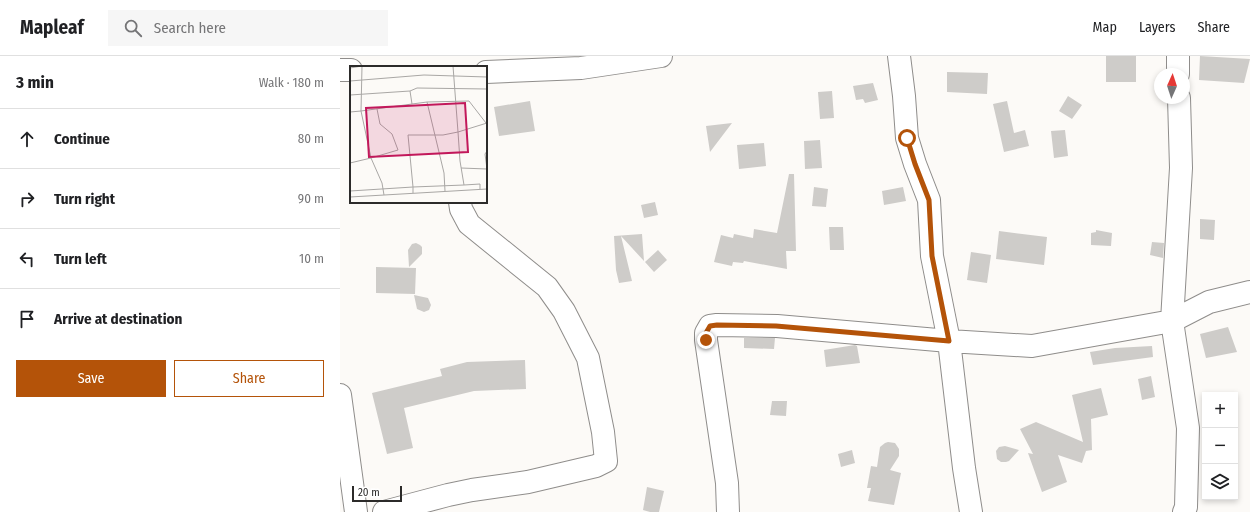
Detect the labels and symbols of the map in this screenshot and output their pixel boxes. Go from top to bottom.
inset map [350,66,487,203]
north arrow [1154,68,1190,104]
route start [898,129,916,147]
route end [697,331,715,349]
scale bar [352,484,402,503]

